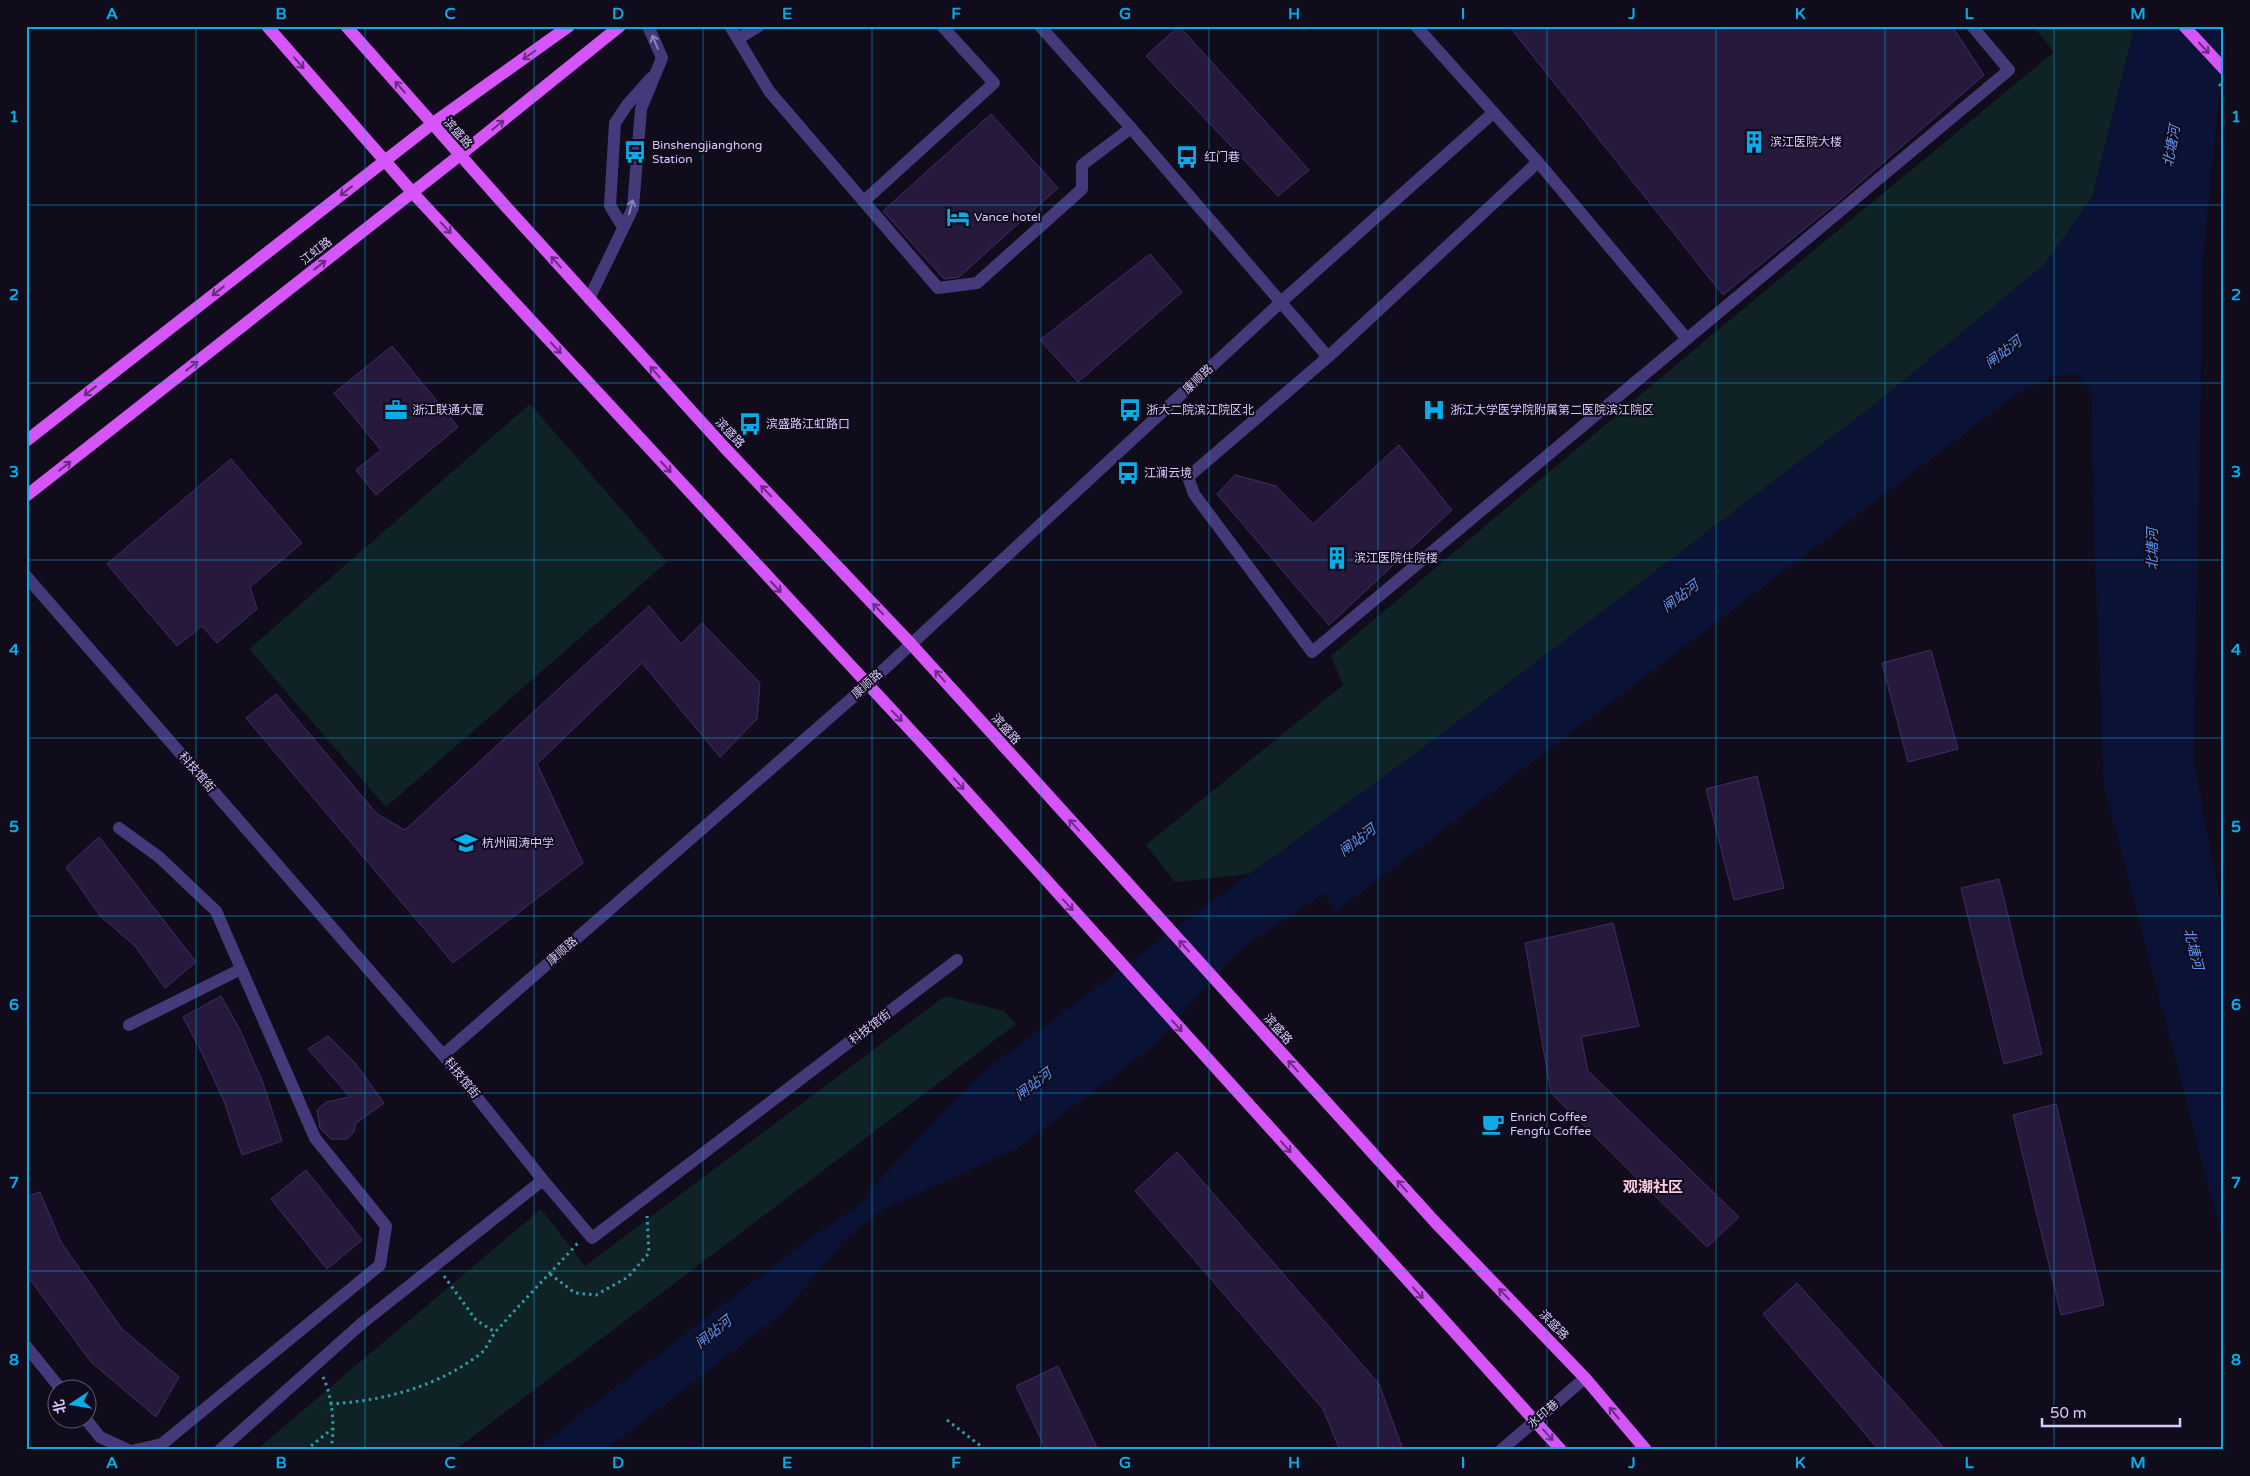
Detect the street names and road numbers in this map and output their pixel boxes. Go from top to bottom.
street label: 滨盛路 [441,115,475,151]
street label: 江虹路 [298,234,334,268]
street label: 康顺路 [1180,362,1216,396]
street label: 滨盛路 [713,415,747,451]
street label: 康顺路 [849,667,885,701]
street label: 滨盛路 [989,711,1023,747]
street label: 科技馆街 [176,749,218,795]
street label: 康顺路 [544,934,580,968]
street label: 科技馆街 [847,1007,893,1047]
street label: 滨盛路 [1261,1011,1295,1047]
street label: 科技馆街 [441,1055,483,1101]
street label: 滨盛路 [1536,1307,1572,1343]
street label: 水印巷 [1525,1397,1561,1431]

